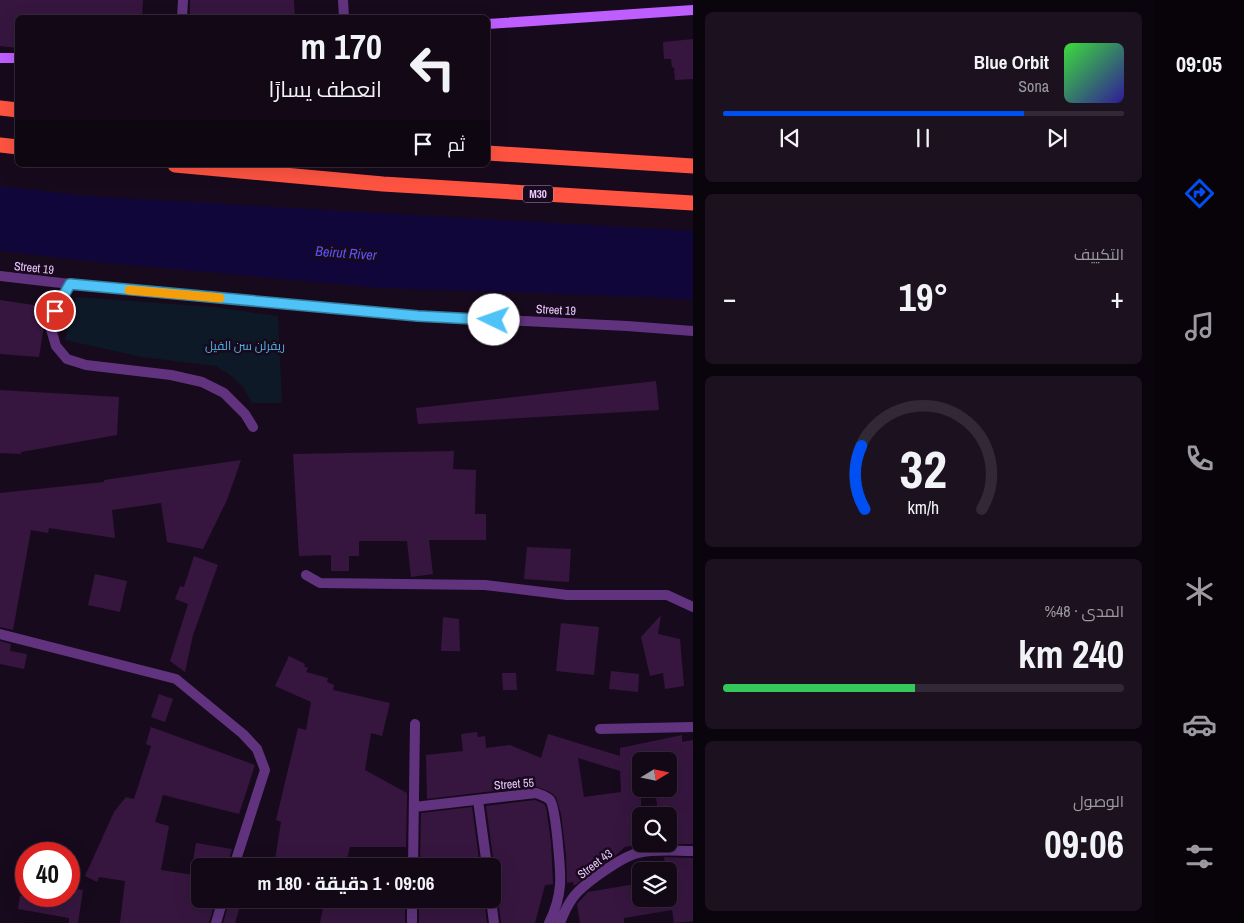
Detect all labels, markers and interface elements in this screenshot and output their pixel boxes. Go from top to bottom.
text: 170 m [301,23,382,70]
icon: left [400,35,465,100]
text: Blue Orbit [974,49,1049,75]
text: 09:05 [1176,49,1222,79]
text: انعطف يسارًا [269,74,382,104]
text: Sona [1018,75,1049,97]
icon: previous [776,124,804,152]
icon: pause [909,124,937,152]
icon: next [1043,124,1071,152]
icon: arrive [409,130,437,158]
text: ثم [447,131,465,157]
icon: directions [1182,176,1217,211]
road number: M30 [523,185,553,202]
water label: Beirut River [315,242,378,264]
text: التكييف [1074,243,1124,265]
street label: Street 19 [13,258,55,278]
text: 19° [899,272,948,323]
text: − [723,279,736,317]
text: + [1111,279,1124,317]
pin [34,290,76,332]
position arrow [467,293,519,345]
icon: arrive [41,297,69,325]
street label: Street 19 [536,301,576,319]
icon: music [1182,309,1217,344]
park label: ريفرلن سن الفيل [205,338,285,354]
text: 32 [900,434,947,504]
icon: phone [1182,441,1217,476]
text: km/h [908,496,939,520]
icon: climate [1182,574,1217,609]
text: المدى · 48% [1044,600,1124,622]
text: 240 km [1018,629,1124,680]
icon: car [1182,707,1217,742]
north arrow [632,752,678,798]
map controls [632,752,677,907]
street label: Street 55 [494,775,535,793]
text: الوصول [1073,790,1124,812]
button: search [632,807,677,852]
text: 09:06 [1044,819,1124,870]
icon: filters [1182,839,1217,874]
speed limit sign: 40 [15,842,80,907]
street label: Street 43 [574,846,616,882]
button: layers [632,862,677,907]
text: 09:06 · 1 دقيقة · 180 m [258,870,434,896]

